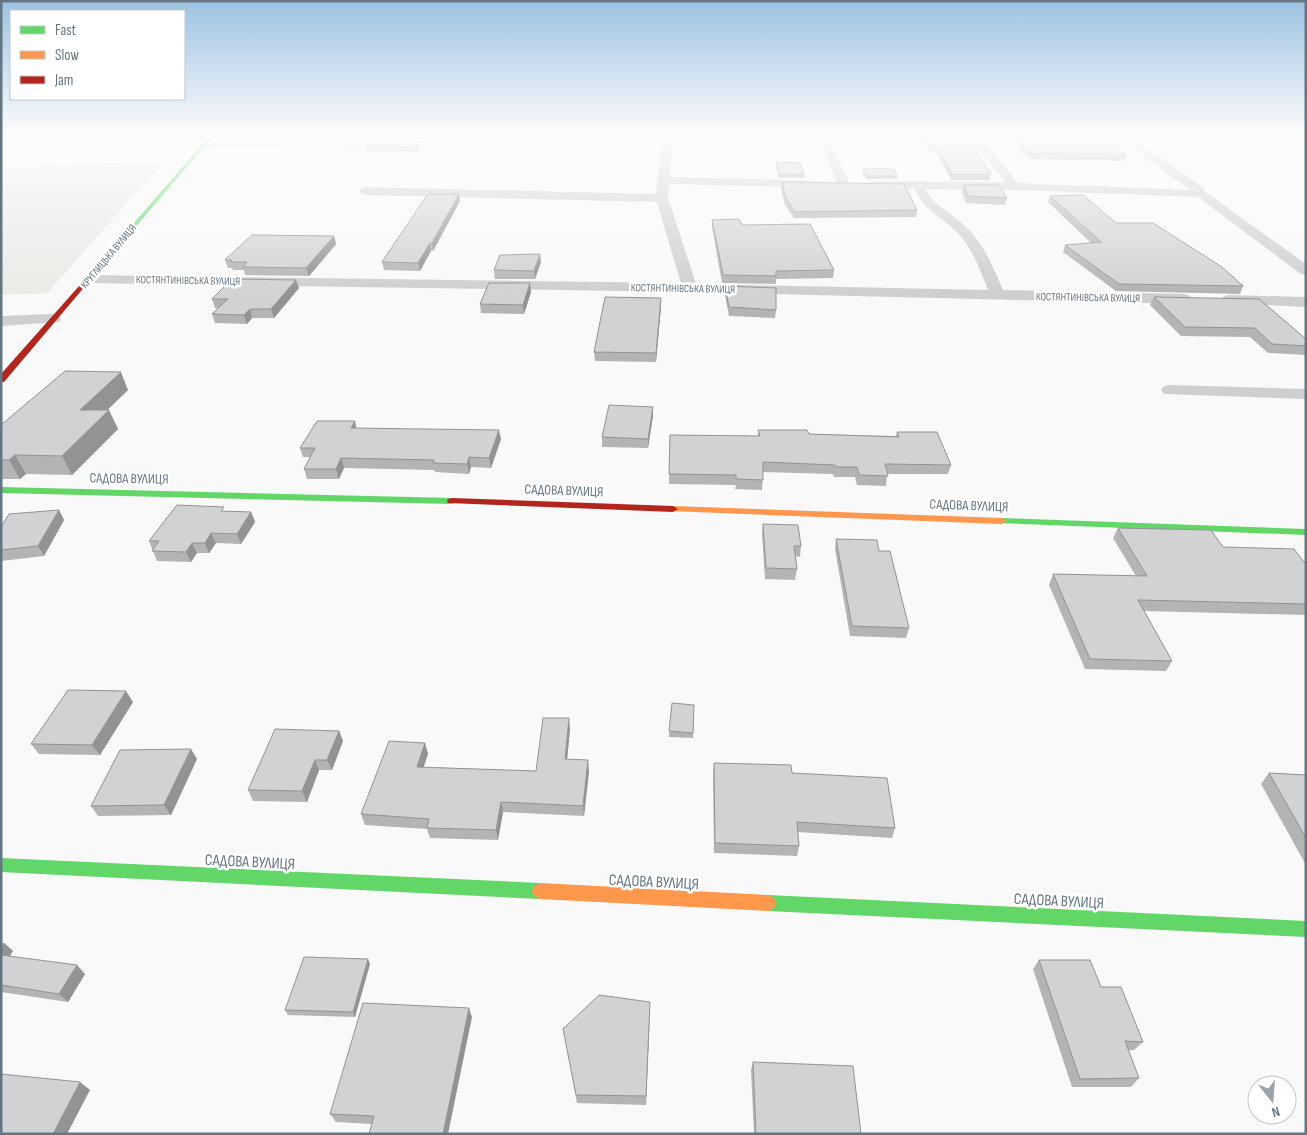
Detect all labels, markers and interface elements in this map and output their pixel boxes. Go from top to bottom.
legend [10,10,185,100]
text: Fast [55,21,77,40]
text: Slow [55,46,79,65]
text: Jam [54,71,73,90]
street label: КРУГЛИЦЬКА ВУЛИЦЯ [78,222,139,291]
street label: КОСТЯНТИНІВСЬКА ВУЛИЦЯ [136,273,240,288]
street label: КОСТЯНТИНІВСЬКА ВУЛИЦЯ [631,281,735,296]
street label: КОСТЯНТИНІВСЬКА ВУЛИЦЯ [1036,290,1140,305]
street label: САДОВА ВУЛИЦЯ [89,469,169,488]
street label: САДОВА ВУЛИЦЯ [524,481,604,500]
street label: САДОВА ВУЛИЦЯ [929,496,1009,515]
street label: САДОВА ВУЛИЦЯ [204,851,295,874]
street label: САДОВА ВУЛИЦЯ [608,871,699,894]
street label: САДОВА ВУЛИЦЯ [1013,890,1104,913]
north arrow [1247,1075,1297,1125]
text: N [1270,1103,1282,1121]

